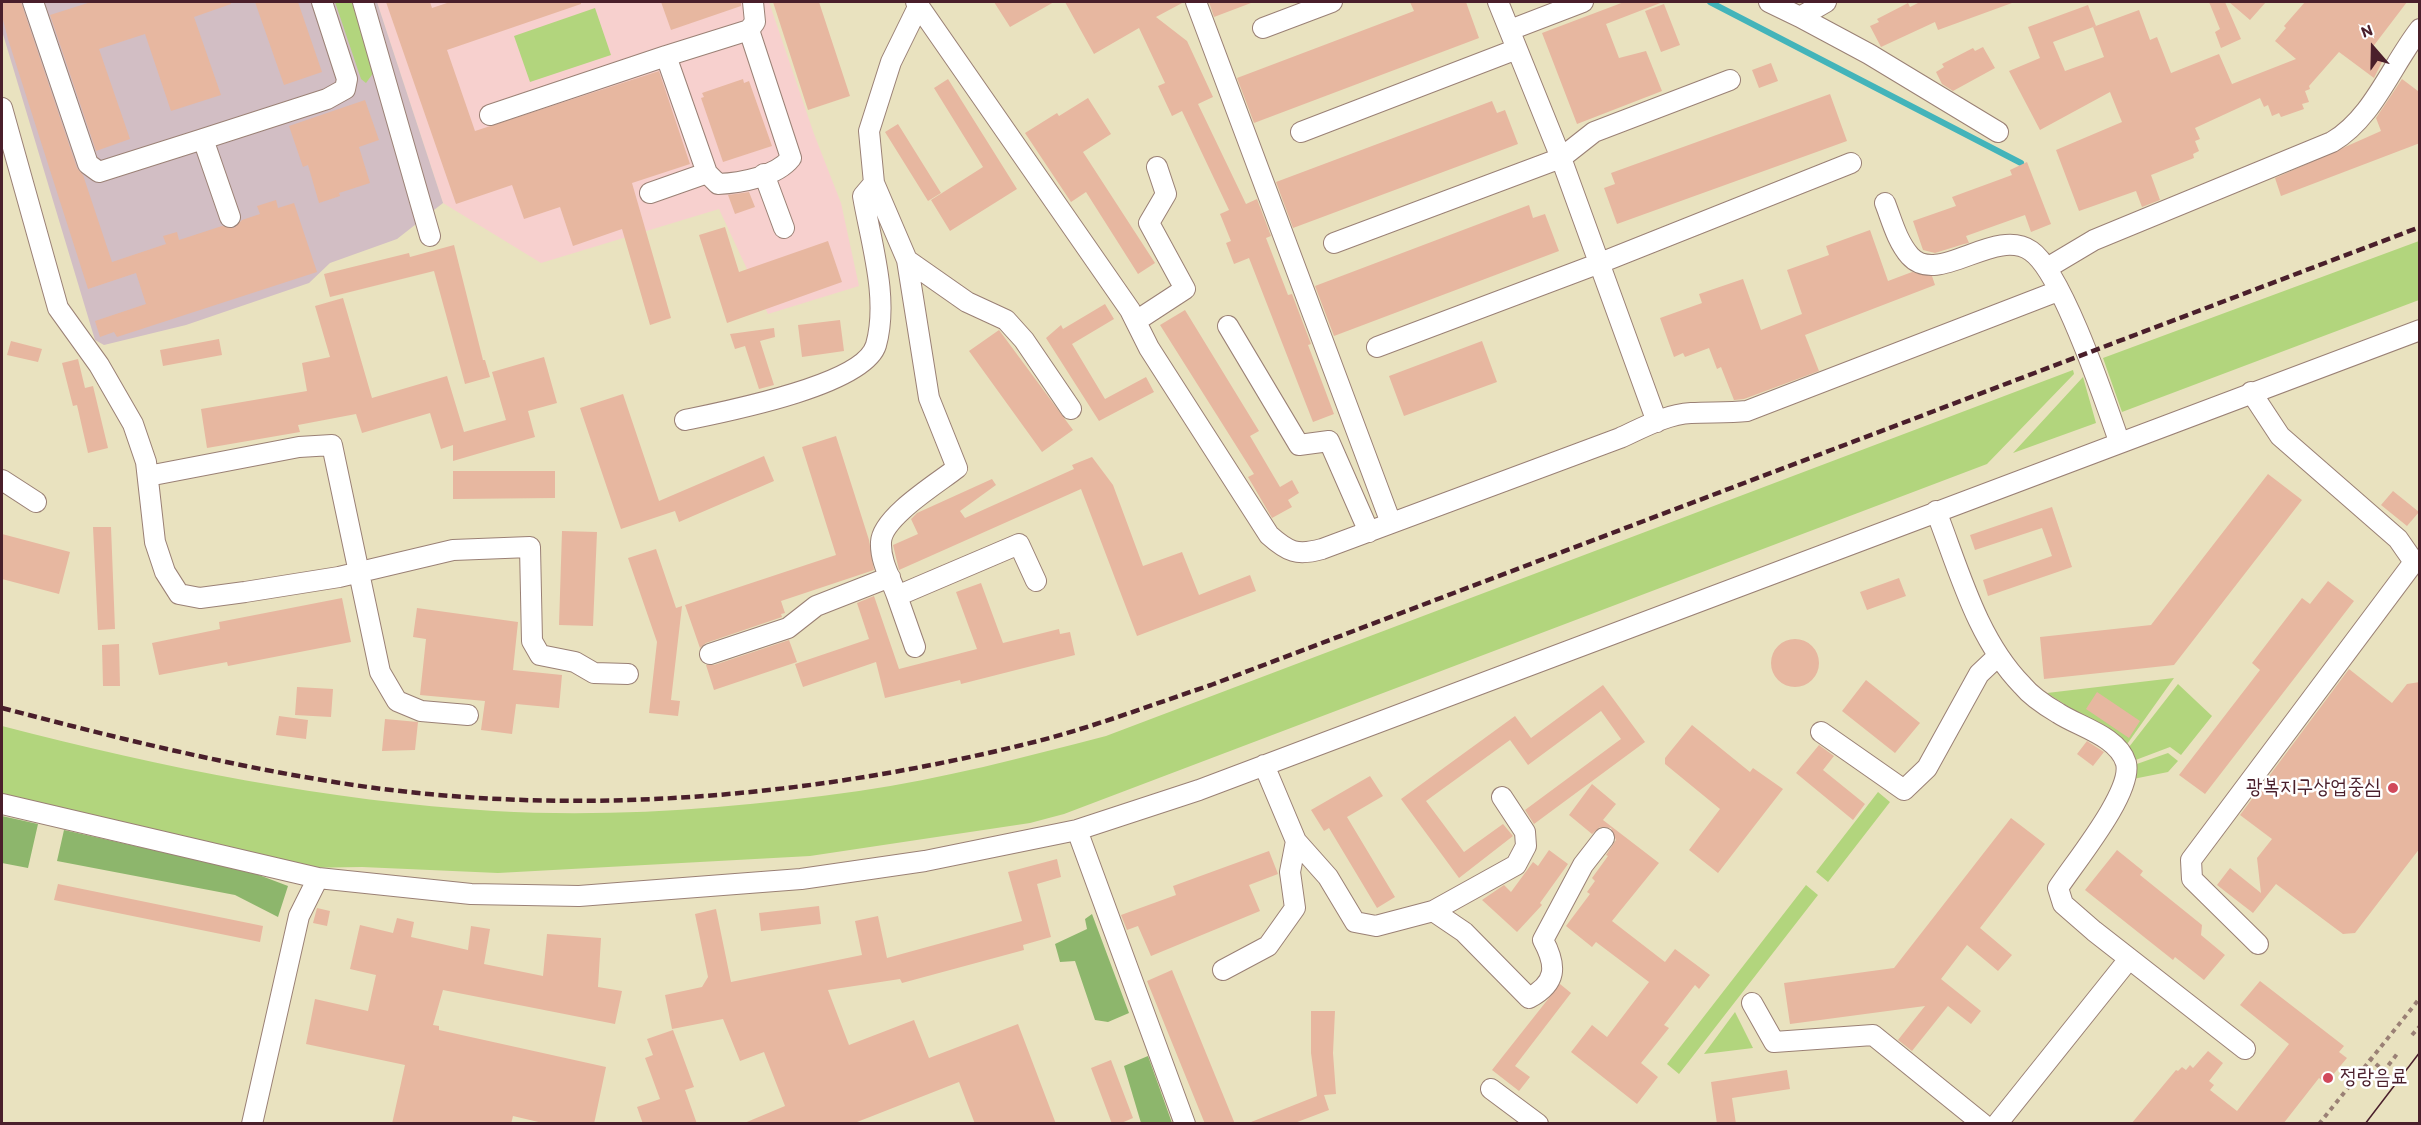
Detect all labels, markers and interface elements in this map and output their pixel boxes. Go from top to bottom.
north arrow [2343,18,2403,78]
text: N [2358,20,2375,41]
place label: 광복지구상업중심 [2246,775,2381,801]
marker: 광복지구상업중심 [2386,781,2400,795]
place label: 정랑음료 [2340,1065,2408,1091]
marker: 정랑음료 [2321,1071,2335,1085]

